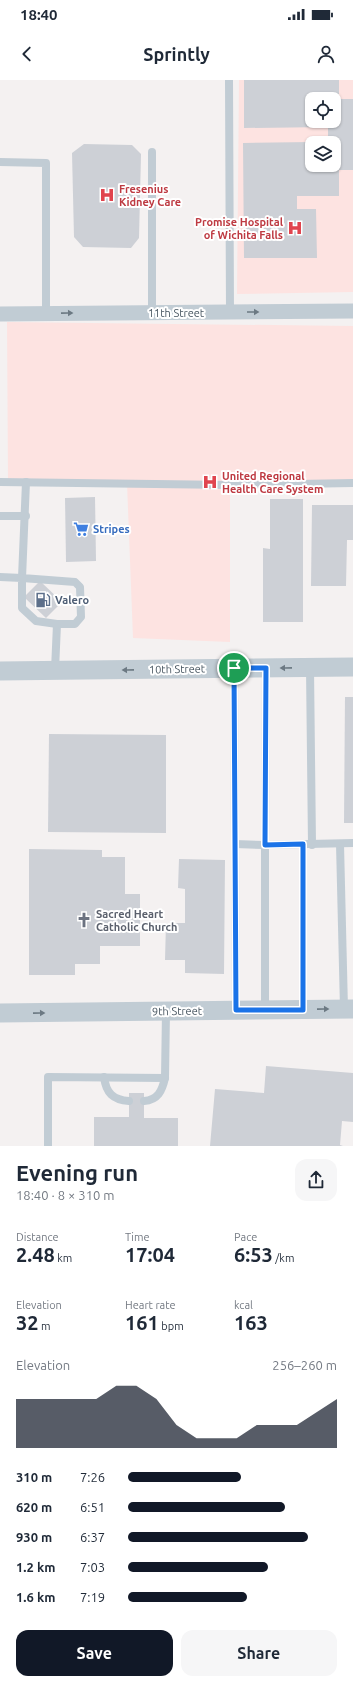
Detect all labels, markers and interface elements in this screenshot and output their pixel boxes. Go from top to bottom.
text: 18:40 [20,6,58,23]
icon: back [16,43,38,65]
icon: person [315,43,337,65]
text: Sprintly [143,44,210,64]
map controls [305,92,341,172]
button: locate [305,92,341,128]
button: layers [305,136,341,172]
place label: Fresenius Kidney Care [119,183,181,208]
hospital icon: Fresenius Kidney Care [98,186,116,204]
place label: Promise Hospital of Wichita Falls [195,216,284,241]
hospital icon: Promise Hospital of Wichita Falls [286,219,304,237]
street label: 11th Street [148,307,205,319]
one-way arrow [247,309,260,315]
one-way arrow [61,310,73,317]
place label: United Regional Health Care System [222,470,323,495]
hospital icon: United Regional Health Care System [201,473,219,491]
supermarket icon: Stripes [72,520,90,538]
place label: Stripes [93,523,130,535]
fuel station icon: Valero [34,591,52,609]
place label: Valero [55,594,89,606]
pin [217,651,251,685]
icon: arrive [223,657,245,679]
street label: 10th Street [149,662,206,675]
one-way arrow [280,664,292,671]
one-way arrow [121,667,134,673]
place label: Sacred Heart Catholic Church [96,908,177,933]
church icon: Sacred Heart Catholic Church [75,911,93,929]
street label: 9th Street [152,1005,203,1017]
one-way arrow [317,1006,330,1012]
one-way arrow [33,1010,46,1016]
button: share [295,1159,337,1201]
text: Evening run [16,1160,138,1185]
text: 18:40 · 8 × 310 m [16,1188,115,1202]
text: Distance [16,1231,59,1243]
text: Time [125,1231,150,1243]
text: Pace [234,1231,257,1243]
text: 2.48 [16,1243,55,1266]
text: 17:04 [125,1243,175,1266]
text: 6:53 [234,1243,273,1266]
text: km [55,1252,72,1264]
text: /km [273,1252,294,1264]
text: Elevation [16,1299,62,1311]
text: Heart rate [125,1299,176,1311]
text: kcal [234,1299,253,1311]
text: 32 [16,1311,39,1334]
text: 161 [125,1311,159,1334]
text: 163 [234,1311,268,1334]
text: m [39,1320,51,1332]
text: bpm [159,1320,184,1332]
text: Elevation [16,1358,70,1372]
text: 256–260 m [272,1358,337,1372]
text: 310 m [16,1470,52,1484]
text: 7:26 [80,1470,105,1484]
text: 620 m [16,1500,52,1514]
text: 6:51 [80,1500,105,1514]
text: 930 m [16,1530,52,1544]
text: 6:37 [80,1530,105,1544]
text: 1.2 km [16,1560,55,1574]
text: 7:03 [80,1560,105,1574]
text: 1.6 km [16,1590,55,1604]
text: 7:19 [80,1590,105,1604]
button: Save [16,1630,173,1676]
button: Share [181,1630,337,1676]

